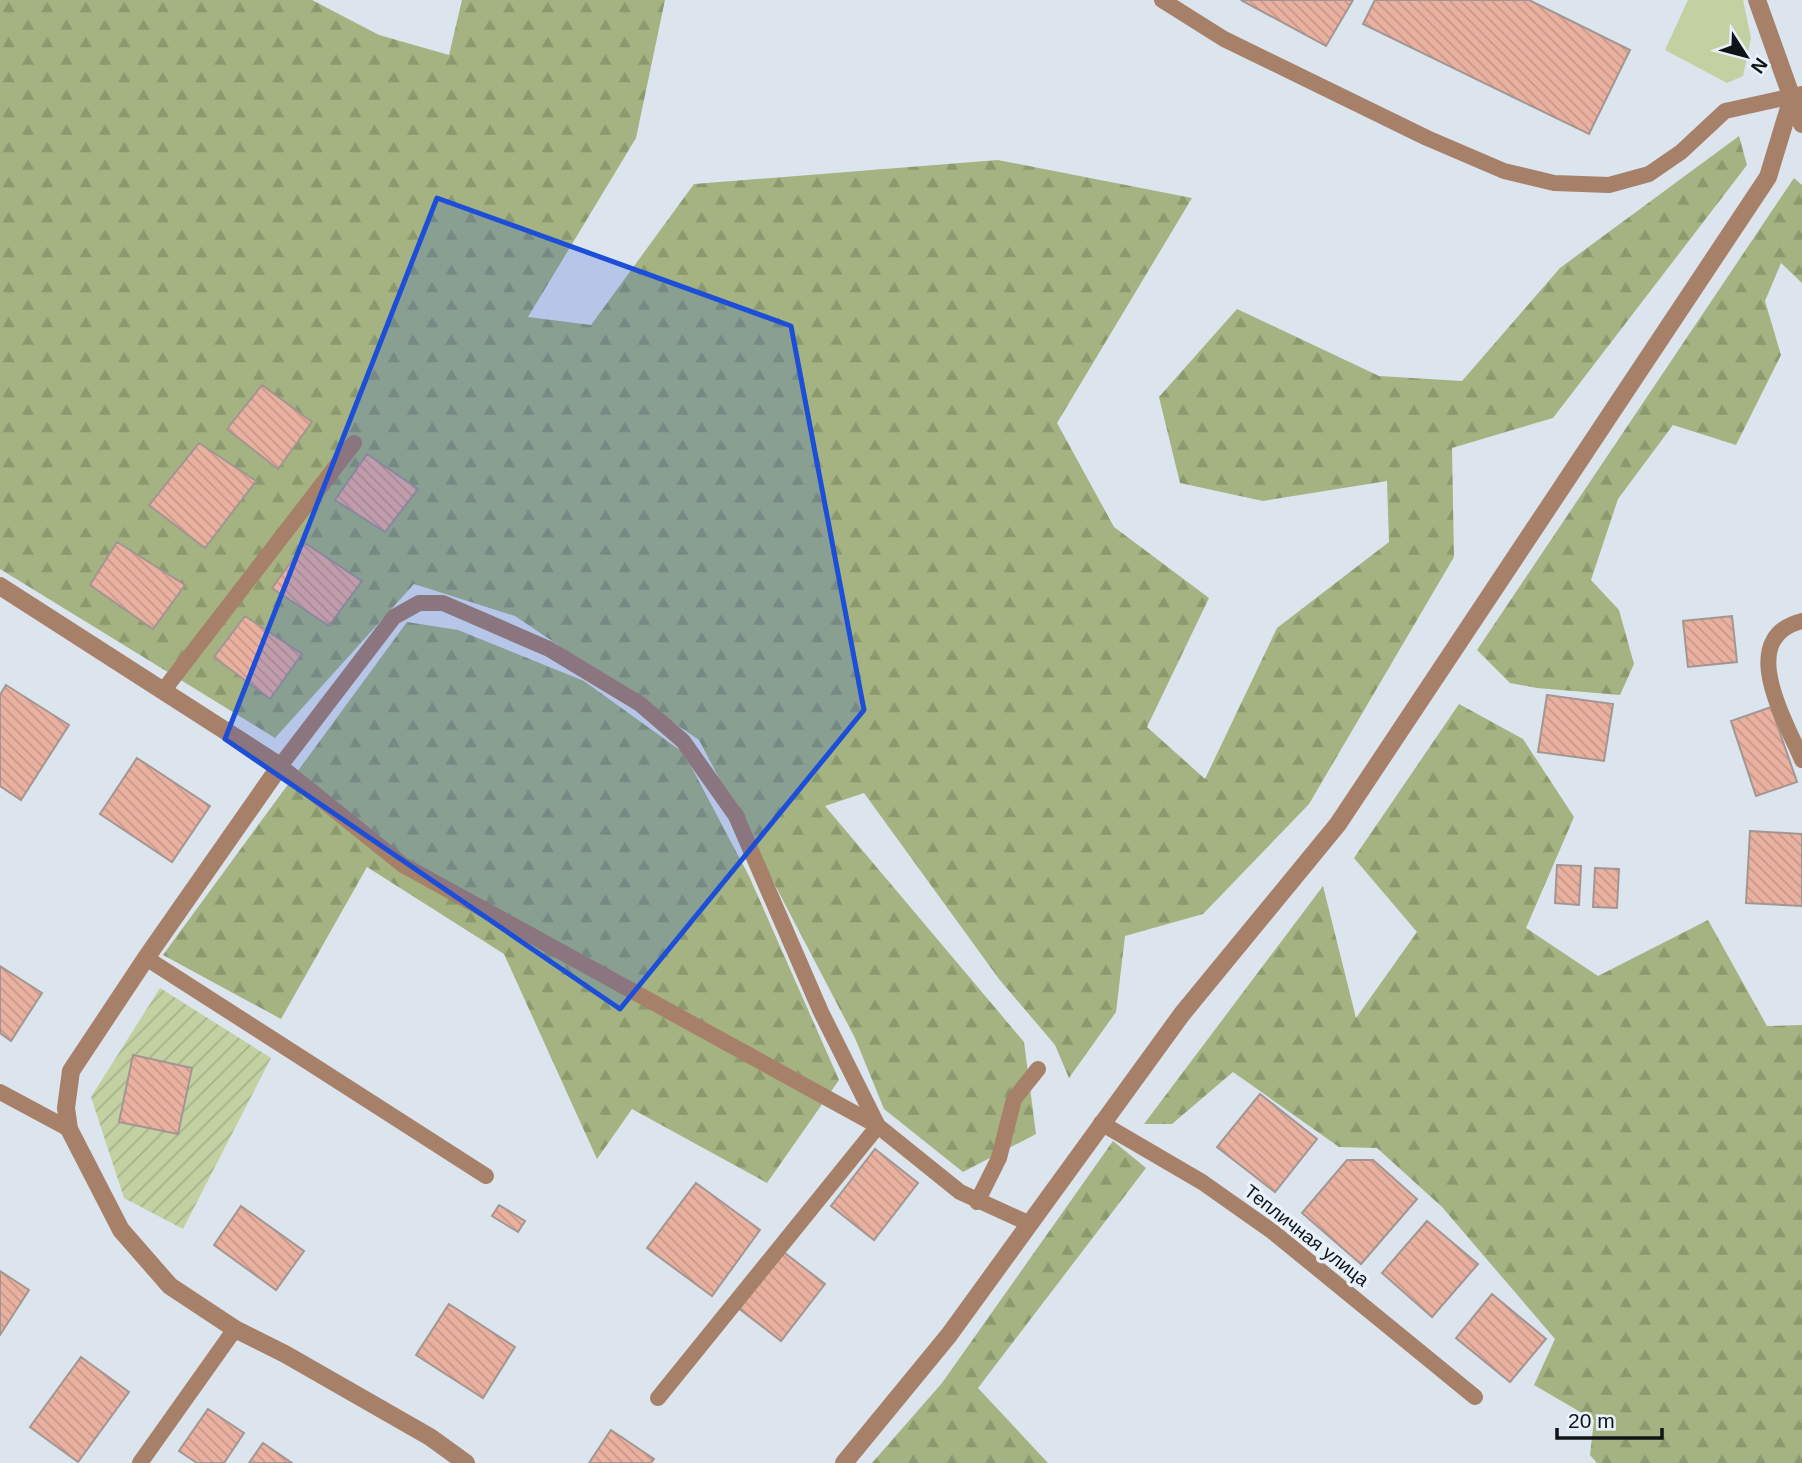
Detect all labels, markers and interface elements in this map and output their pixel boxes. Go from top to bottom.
north arrow [1711,21,1781,91]
text: N [1747,54,1772,77]
street label: Тепличная улица [1240,1180,1373,1291]
scale bar [1557,1396,1662,1440]
text: 20 m [1568,1409,1615,1432]

